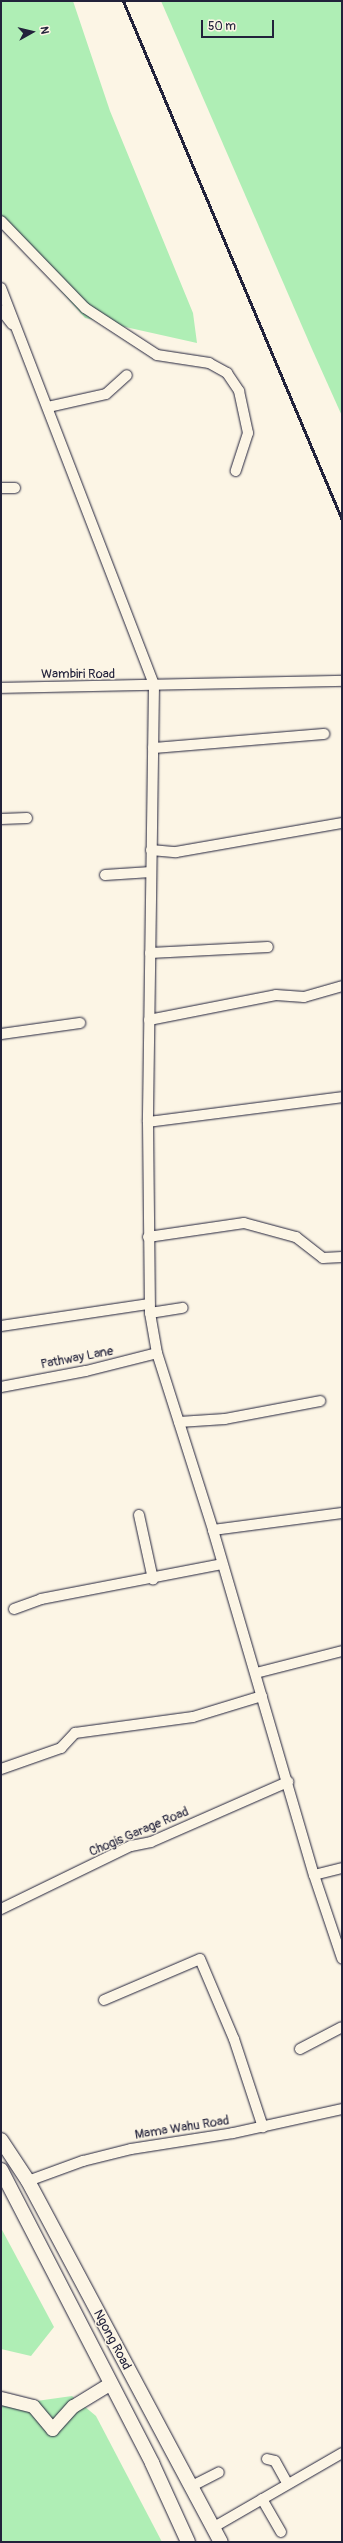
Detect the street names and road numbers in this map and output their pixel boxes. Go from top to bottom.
street label: Wambiri Road [41,666,115,682]
street label: Pathway Lane [39,1343,115,1373]
street label: Chogis Garage Road [87,1804,191,1860]
street label: Mama Wahu Road [134,2113,230,2143]
street label: Ngong Road [90,2307,134,2373]

